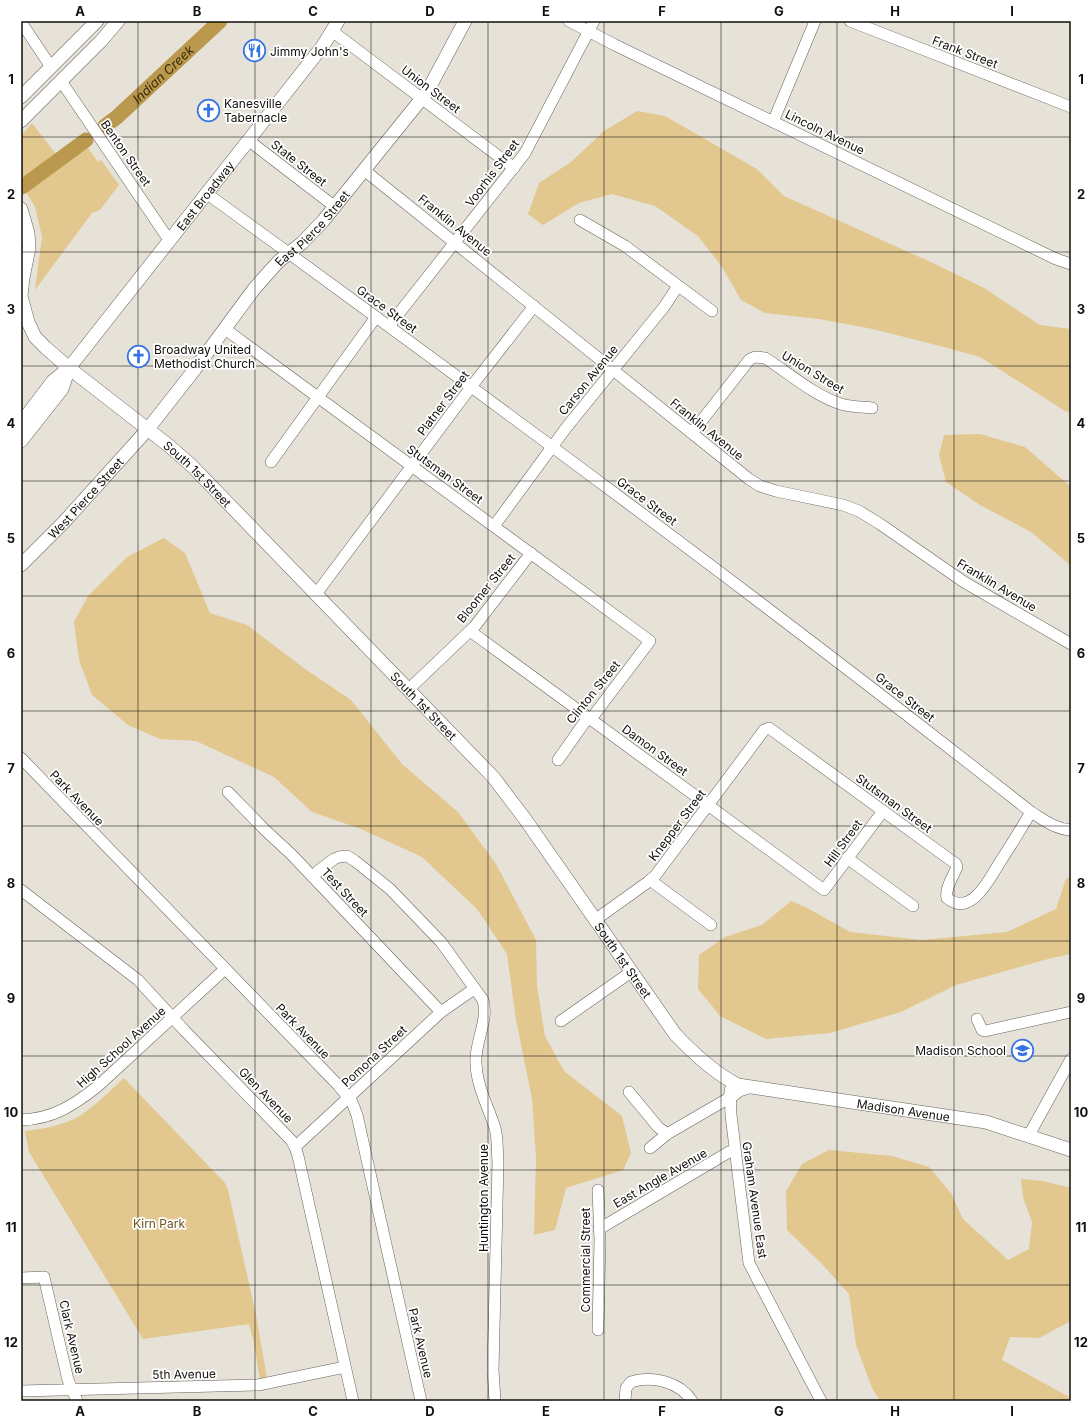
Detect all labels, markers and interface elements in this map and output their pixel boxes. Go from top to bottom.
text: A [75,3,85,19]
text: B [193,3,202,19]
text: C [308,3,318,19]
text: D [425,3,435,19]
text: E [542,3,550,19]
text: F [658,3,666,19]
text: G [774,3,784,19]
text: H [890,3,900,19]
text: I [1010,3,1014,19]
street label: Frank Street [930,33,1000,71]
restaurant icon: Jimmy John's [242,38,268,64]
water label: Indian Creek [129,41,198,106]
place label: Jimmy John's [270,44,349,59]
street label: Union Street [398,62,464,116]
text: 1 [8,71,14,87]
text: 1 [1078,71,1084,87]
place label: Kanesville Tabernacle [224,96,287,125]
church icon: Kanesville Tabernacle [195,97,221,123]
street label: Lincoln Avenue [783,106,867,158]
street label: Benton Street [98,117,154,189]
street label: Voorhis Street [462,136,522,210]
street label: State Street [268,137,330,189]
street label: East Broadway [173,158,237,233]
text: 2 [7,186,15,202]
text: 2 [1077,186,1085,202]
street label: East Pierce Street [271,187,352,269]
street label: Franklin Avenue [415,191,495,259]
street label: Grace Street [354,282,420,336]
text: 3 [7,301,15,317]
text: 3 [1077,301,1085,317]
place label: Broadway United Methodist Church [154,342,255,371]
street label: Carson Avenue [555,342,621,418]
church icon: Broadway United Methodist Church [126,343,152,369]
street label: Union Street [779,347,847,397]
street label: Platner Street [414,368,472,438]
street label: Franklin Avenue [667,395,747,463]
text: 4 [7,415,16,431]
text: 4 [1077,415,1086,431]
street label: South 1st Street [161,437,235,510]
street label: Stutsman Street [404,441,486,507]
street label: West Pierce Street [44,454,126,542]
street label: Grace Street [614,474,680,528]
text: 5 [7,530,15,546]
text: 5 [1077,530,1085,546]
street label: Bloomer Street [454,550,518,626]
street label: Franklin Avenue [955,555,1039,615]
text: 6 [7,645,15,661]
text: 6 [1077,645,1085,661]
street label: Clinton Street [563,657,623,727]
street label: South 1st Street [388,668,460,743]
street label: Grace Street [872,669,938,725]
street label: Damon Street [619,721,691,779]
text: 7 [7,760,15,776]
text: 7 [1077,760,1085,776]
street label: Park Avenue [47,767,107,829]
street label: Stutsman Street [853,770,935,836]
street label: Knepper Street [645,786,709,864]
street label: Hill Street [821,816,865,870]
street label: Test Street [319,864,371,920]
text: 8 [7,875,15,891]
text: 8 [1077,875,1085,891]
street label: South 1st Street [592,919,655,1001]
text: 9 [7,990,15,1006]
text: 9 [1077,990,1085,1006]
street label: Park Avenue [273,1000,333,1062]
street label: High School Avenue [74,1003,168,1091]
street label: Pomona Street [338,1022,410,1090]
school or university icon: Madison School [1009,1037,1035,1063]
place label: Madison School [915,1043,1006,1058]
street label: Glen Avenue [236,1064,296,1126]
street label: Madison Avenue [856,1095,951,1124]
text: 10 [4,1104,18,1120]
text: 10 [1074,1104,1088,1120]
street label: Graham Avenue East [739,1141,771,1259]
street label: Huntington Avenue [476,1144,491,1252]
street label: East Angle Avenue [610,1145,710,1211]
street label: Commercial Street [578,1207,593,1312]
park label: Kirn Park [133,1216,185,1231]
text: 11 [5,1219,17,1235]
text: 11 [1075,1219,1087,1235]
street label: Clark Avenue [56,1299,88,1375]
street label: Park Avenue [406,1307,436,1379]
text: 12 [4,1334,18,1350]
text: 12 [1074,1334,1088,1350]
street label: 5th Avenue [152,1366,216,1382]
text: A [75,1403,85,1419]
text: B [193,1403,202,1419]
text: C [308,1403,318,1419]
text: D [425,1403,435,1419]
text: E [542,1403,550,1419]
text: F [658,1403,666,1419]
text: G [774,1403,784,1419]
text: H [890,1403,900,1419]
text: I [1010,1403,1014,1419]

